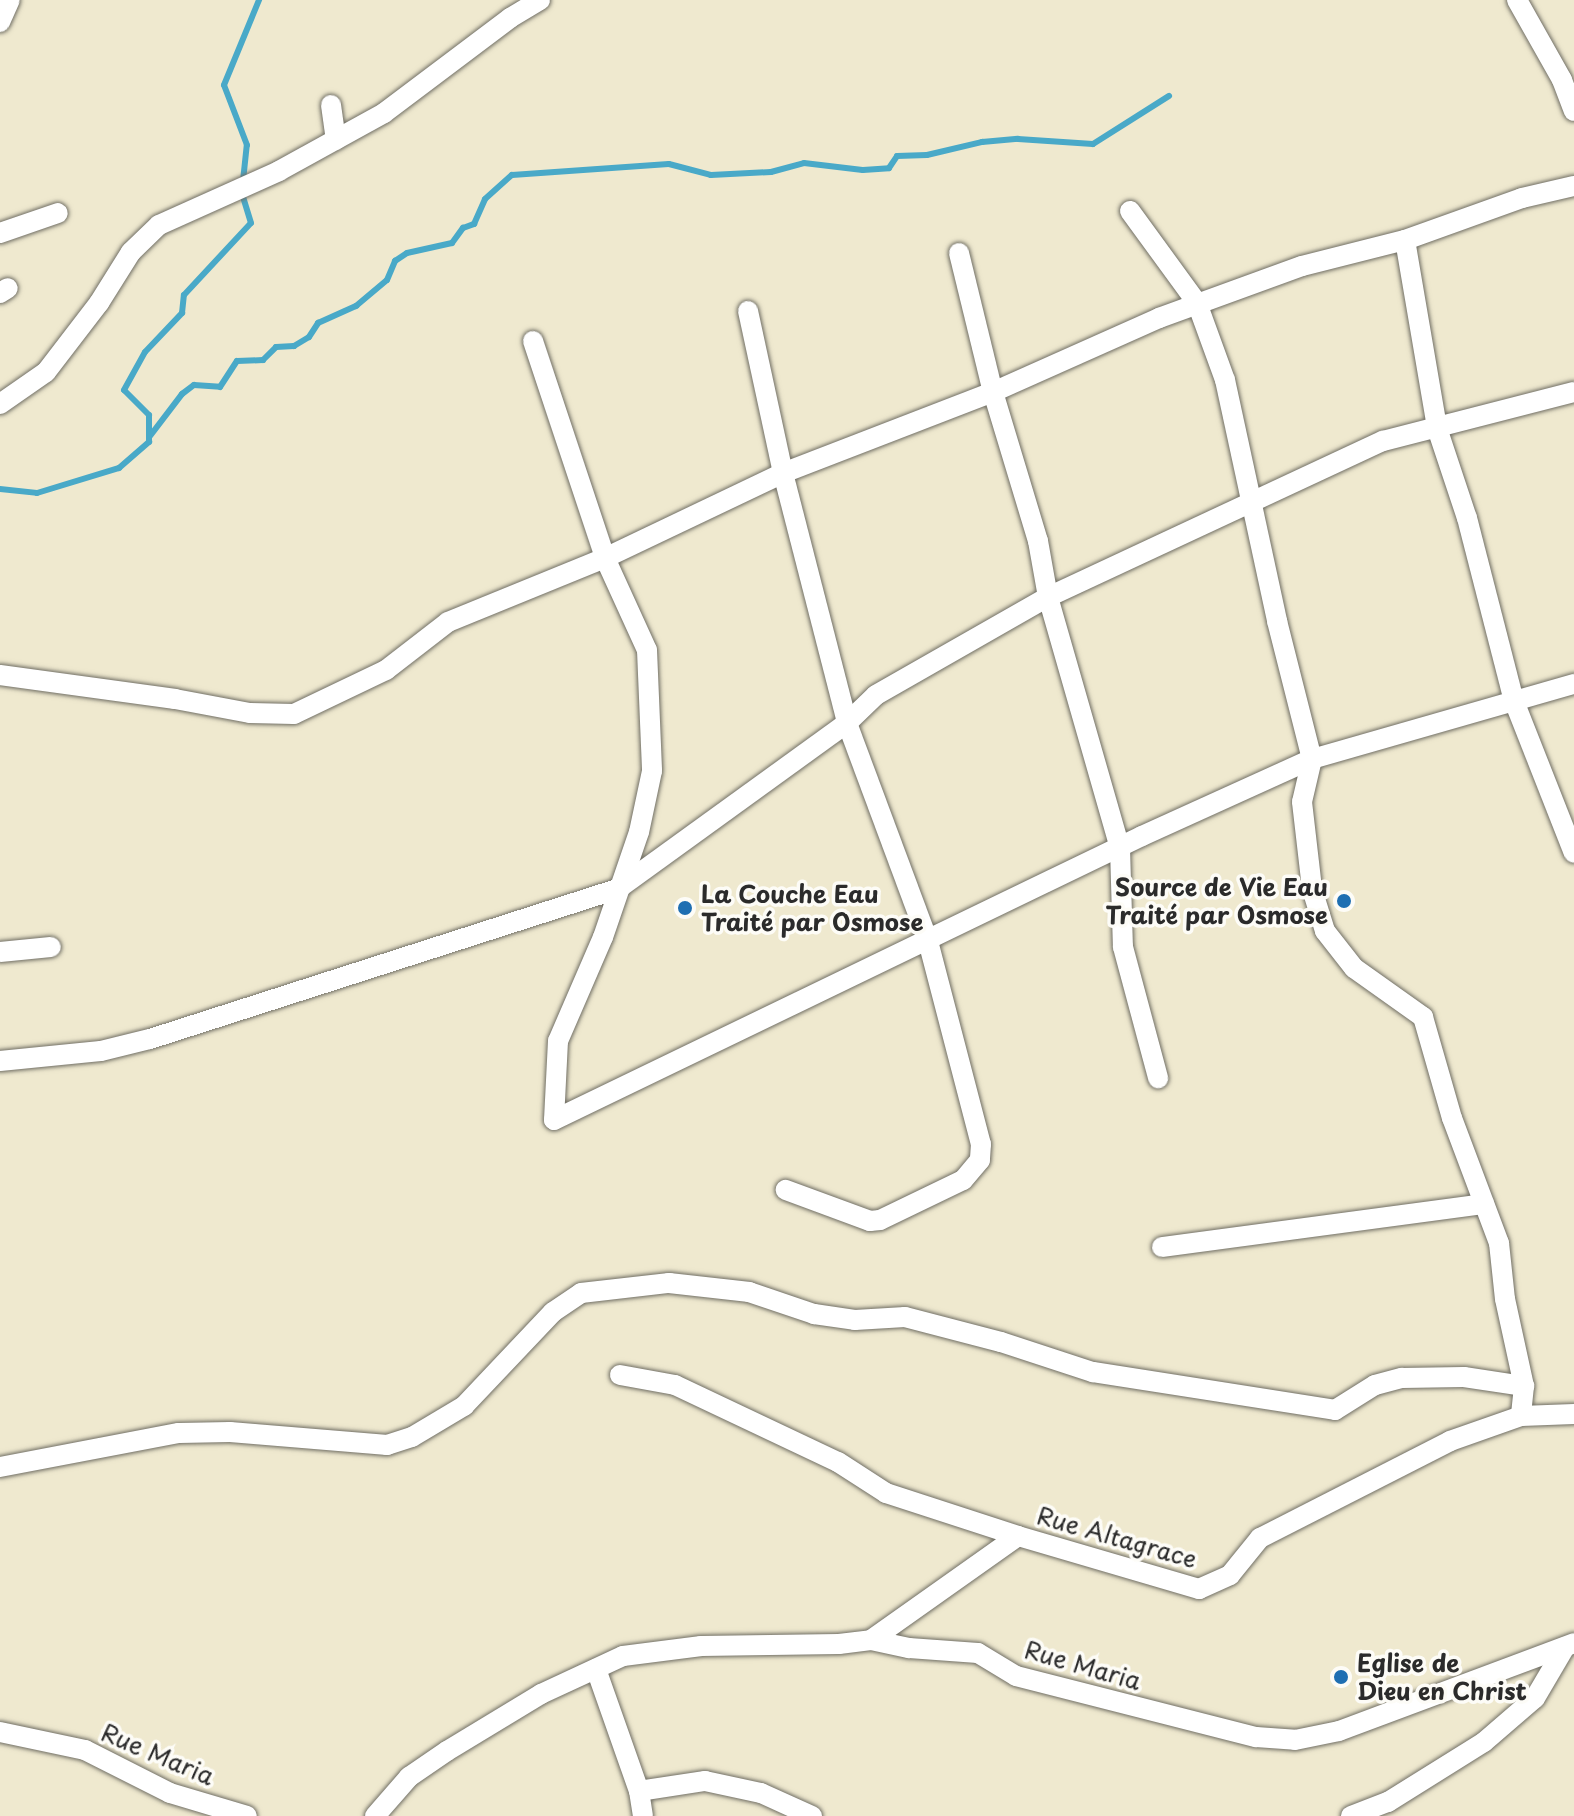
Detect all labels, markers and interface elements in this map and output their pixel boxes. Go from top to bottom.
place label: Source de Vie Eau Traité par Osmose [1104,873,1328,929]
place label: La Couche Eau Traité par Osmose [701,880,925,936]
marker: Source de Vie Eau Traité par Osmose [1335,892,1353,910]
marker: La Couche Eau Traité par Osmose [676,899,694,917]
street label: Rue Altagrace [1034,1500,1200,1574]
street label: Rue Maria [1021,1634,1145,1696]
place label: Eglise de Dieu en Christ [1357,1649,1530,1705]
marker: Eglise de Dieu en Christ [1332,1668,1350,1686]
street label: Rue Maria [97,1717,219,1791]

